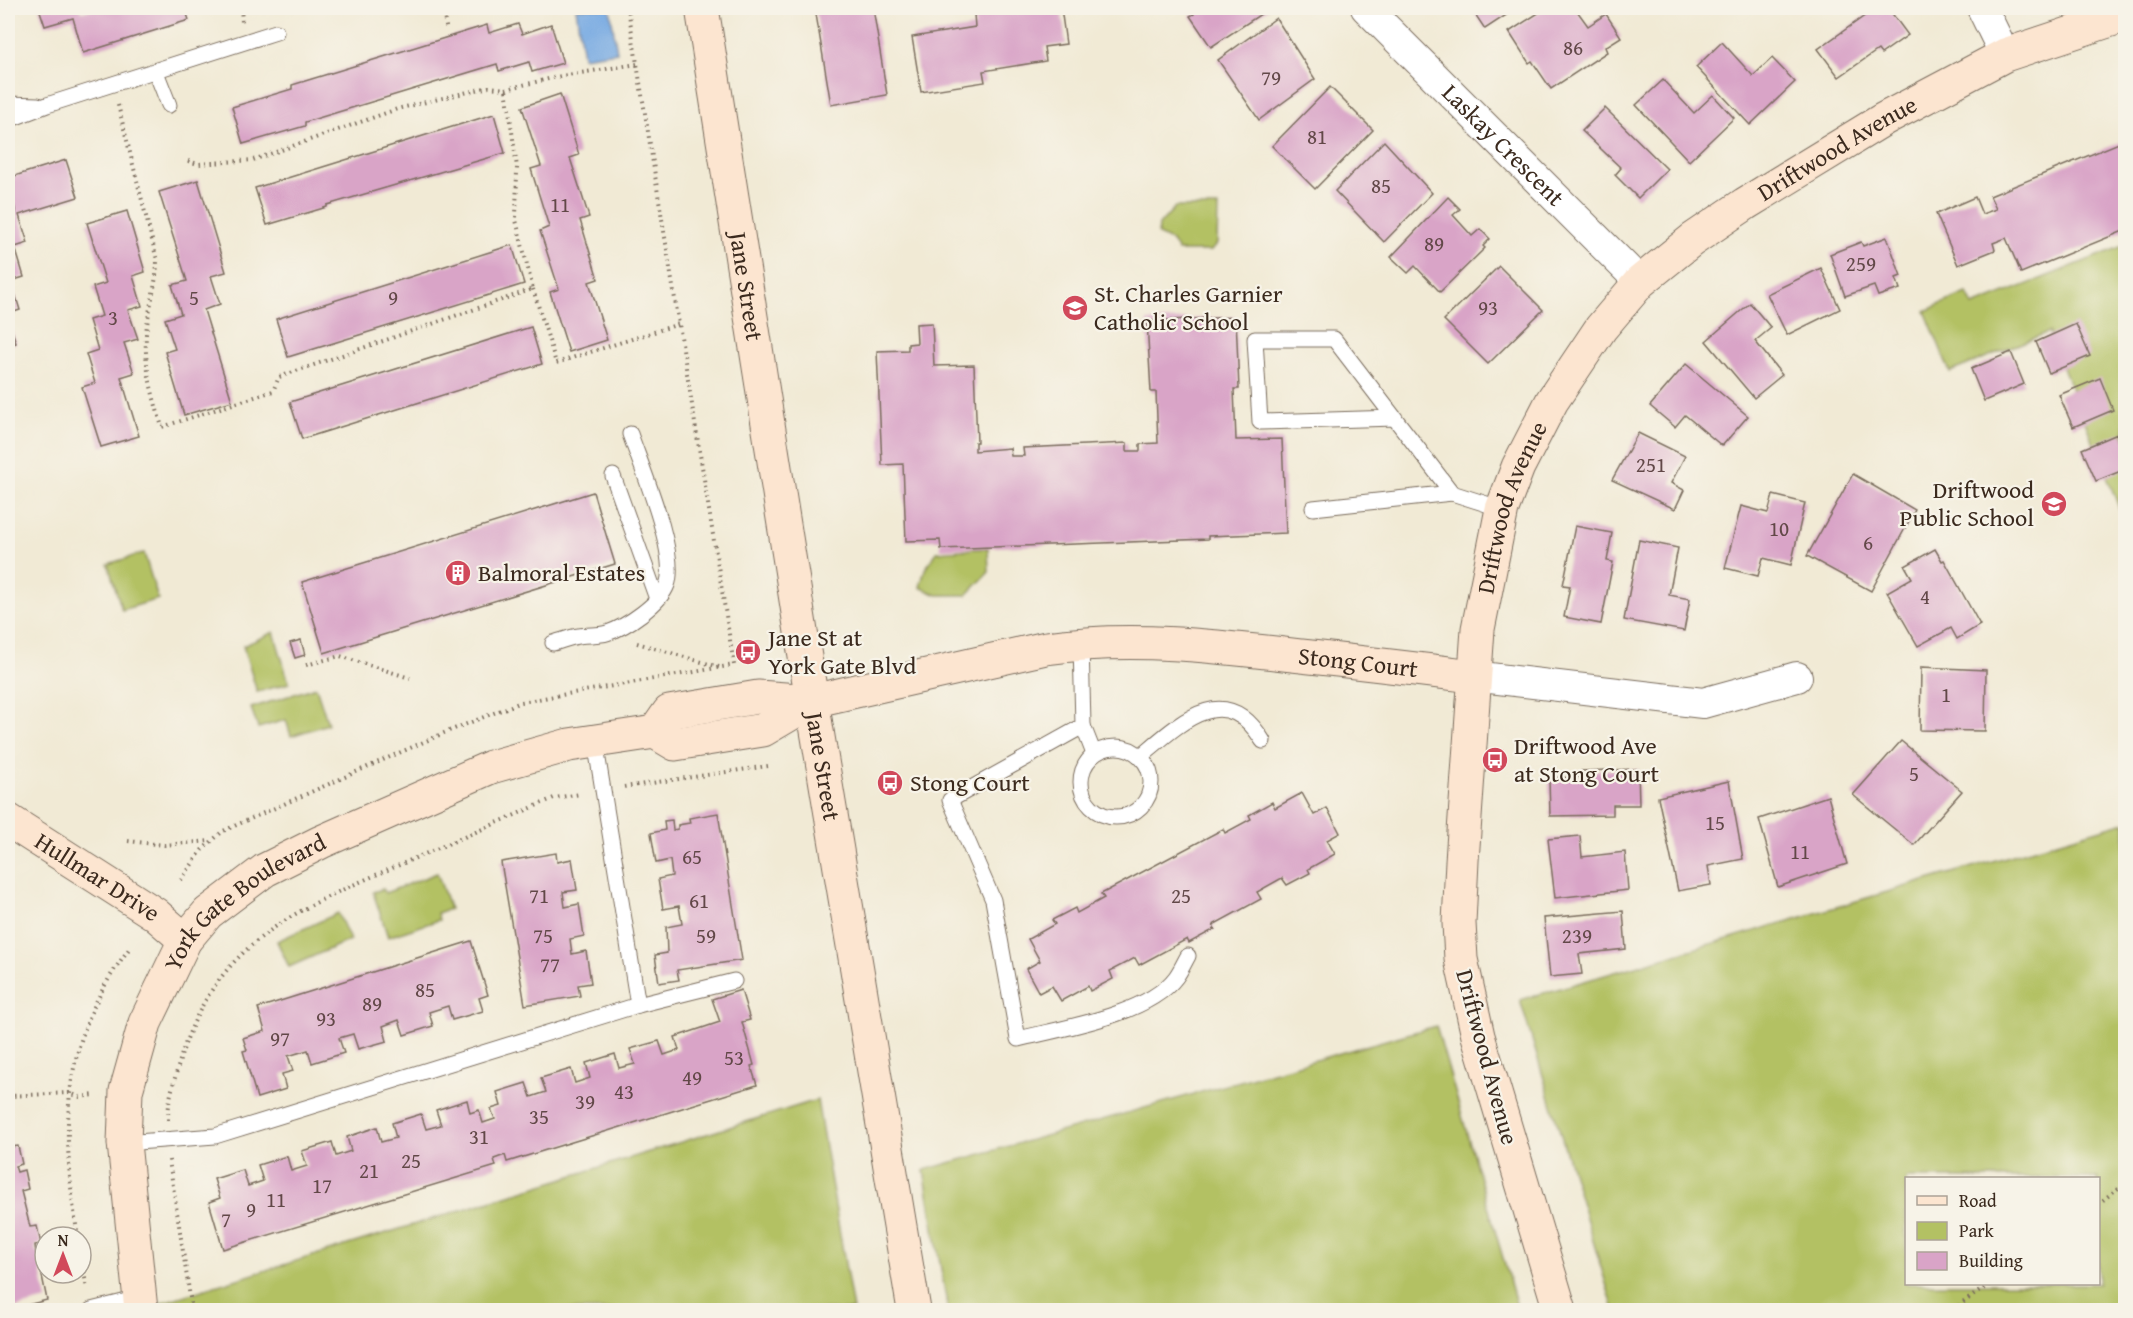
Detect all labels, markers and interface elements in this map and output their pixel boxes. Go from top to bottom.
house number: 86 [1563,32,1583,63]
house number: 79 [1261,62,1281,93]
street label: Laskay Crescent [1434,76,1573,214]
street label: Driftwood Avenue [1751,87,1923,209]
house number: 81 [1307,121,1327,152]
house number: 85 [1371,170,1391,201]
house number: 11 [550,189,570,220]
street label: Jane Street [720,227,773,344]
house number: 89 [1424,228,1444,259]
house number: 259 [1846,248,1876,279]
place label: St. Charles Garnier Catholic School [1094,276,1283,339]
house number: 5 [189,282,199,313]
house number: 9 [388,282,398,313]
house number: 93 [1478,292,1498,323]
school or university icon: St. Charles Garnier Catholic School [1060,293,1090,323]
house number: 3 [108,302,118,333]
street label: Driftwood Avenue [1467,415,1556,597]
house number: 251 [1636,449,1666,480]
place label: Driftwood Public School [1900,472,2034,535]
school or university icon: Driftwood Public School [2039,489,2069,519]
house number: 10 [1769,513,1789,544]
house number: 6 [1863,527,1873,558]
place label: Balmoral Estates [478,555,645,590]
building icon: Balmoral Estates [443,558,473,588]
house number: 4 [1920,581,1930,612]
place label: Jane St at York Gate Blvd [765,620,916,683]
bus stop icon: Jane St at York Gate Blvd [733,637,763,667]
street label: Stong Court [1297,638,1420,686]
house number: 1 [1941,679,1951,710]
street label: Jane Street [797,706,850,824]
place label: Driftwood Ave at Stong Court [1514,728,1659,791]
bus stop icon: Driftwood Ave at Stong Court [1480,745,1510,775]
house number: 5 [1909,758,1919,789]
place label: Stong Court [910,765,1030,800]
bus stop icon: Stong Court [875,768,905,798]
house number: 15 [1705,807,1725,838]
street label: Hullmar Drive [28,824,167,930]
street label: York Gate Boulevard [155,824,332,976]
house number: 11 [1790,836,1810,867]
house number: 65 [682,841,702,872]
house number: 71 [529,880,549,911]
house number: 25 [1171,880,1191,911]
house number: 61 [689,885,709,916]
house number: 75 [533,920,553,951]
house number: 59 [696,920,716,951]
house number: 239 [1562,920,1592,951]
house number: 77 [540,949,560,980]
street label: Driftwood Avenue [1447,965,1528,1149]
house number: 85 [415,974,435,1005]
house number: 89 [362,988,382,1019]
house number: 93 [316,1003,336,1034]
house number: 97 [270,1023,290,1054]
house number: 53 [724,1042,744,1073]
house number: 49 [682,1062,702,1093]
house number: 43 [614,1076,634,1107]
house number: 39 [575,1086,595,1117]
house number: 35 [529,1101,549,1132]
house number: 31 [469,1121,489,1152]
house number: 25 [401,1145,421,1176]
house number: 21 [359,1155,379,1186]
house number: 17 [312,1170,332,1201]
legend [1905,1177,2100,1285]
house number: 11 [266,1184,286,1215]
text: Road [1959,1187,1997,1214]
house number: 9 [246,1194,256,1225]
house number: 7 [221,1204,231,1235]
text: Park [1959,1217,1995,1244]
north arrow [33,1225,93,1285]
text: N [58,1228,69,1252]
text: Building [1959,1247,2023,1274]

